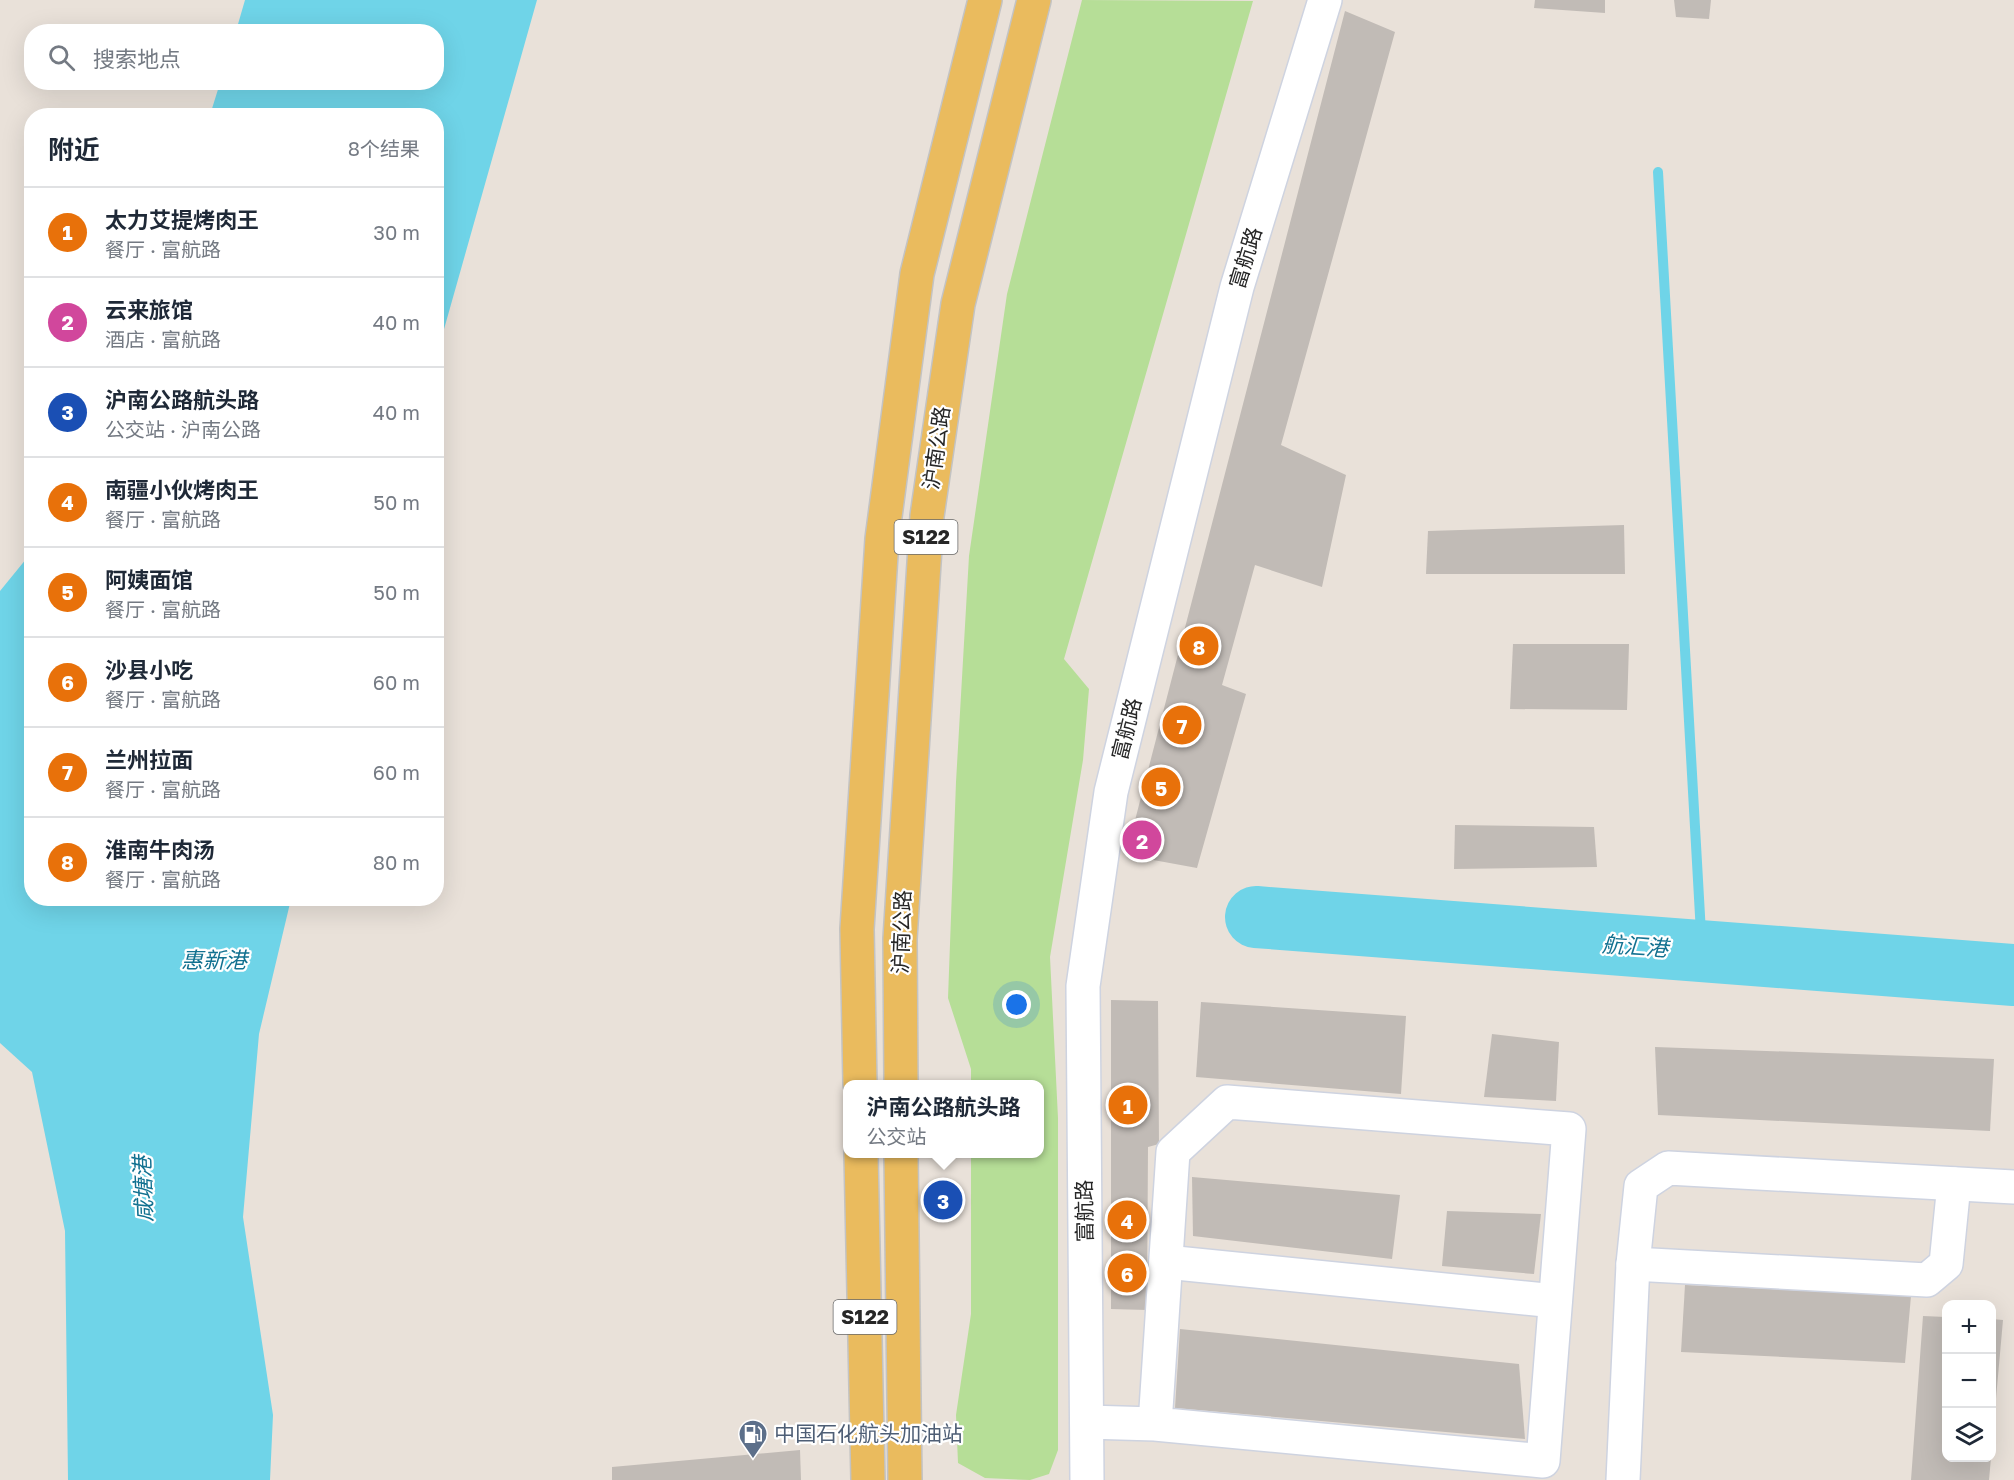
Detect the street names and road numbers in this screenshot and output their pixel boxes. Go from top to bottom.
street label: 富航路 [1223,224,1267,292]
street label: 沪南公路 [917,404,955,491]
road number: S122 [894,520,958,554]
street label: 富航路 [1106,695,1146,762]
street label: 沪南公路 [887,890,915,974]
street label: 富航路 [1070,1179,1098,1243]
road number: S122 [834,1300,896,1334]

